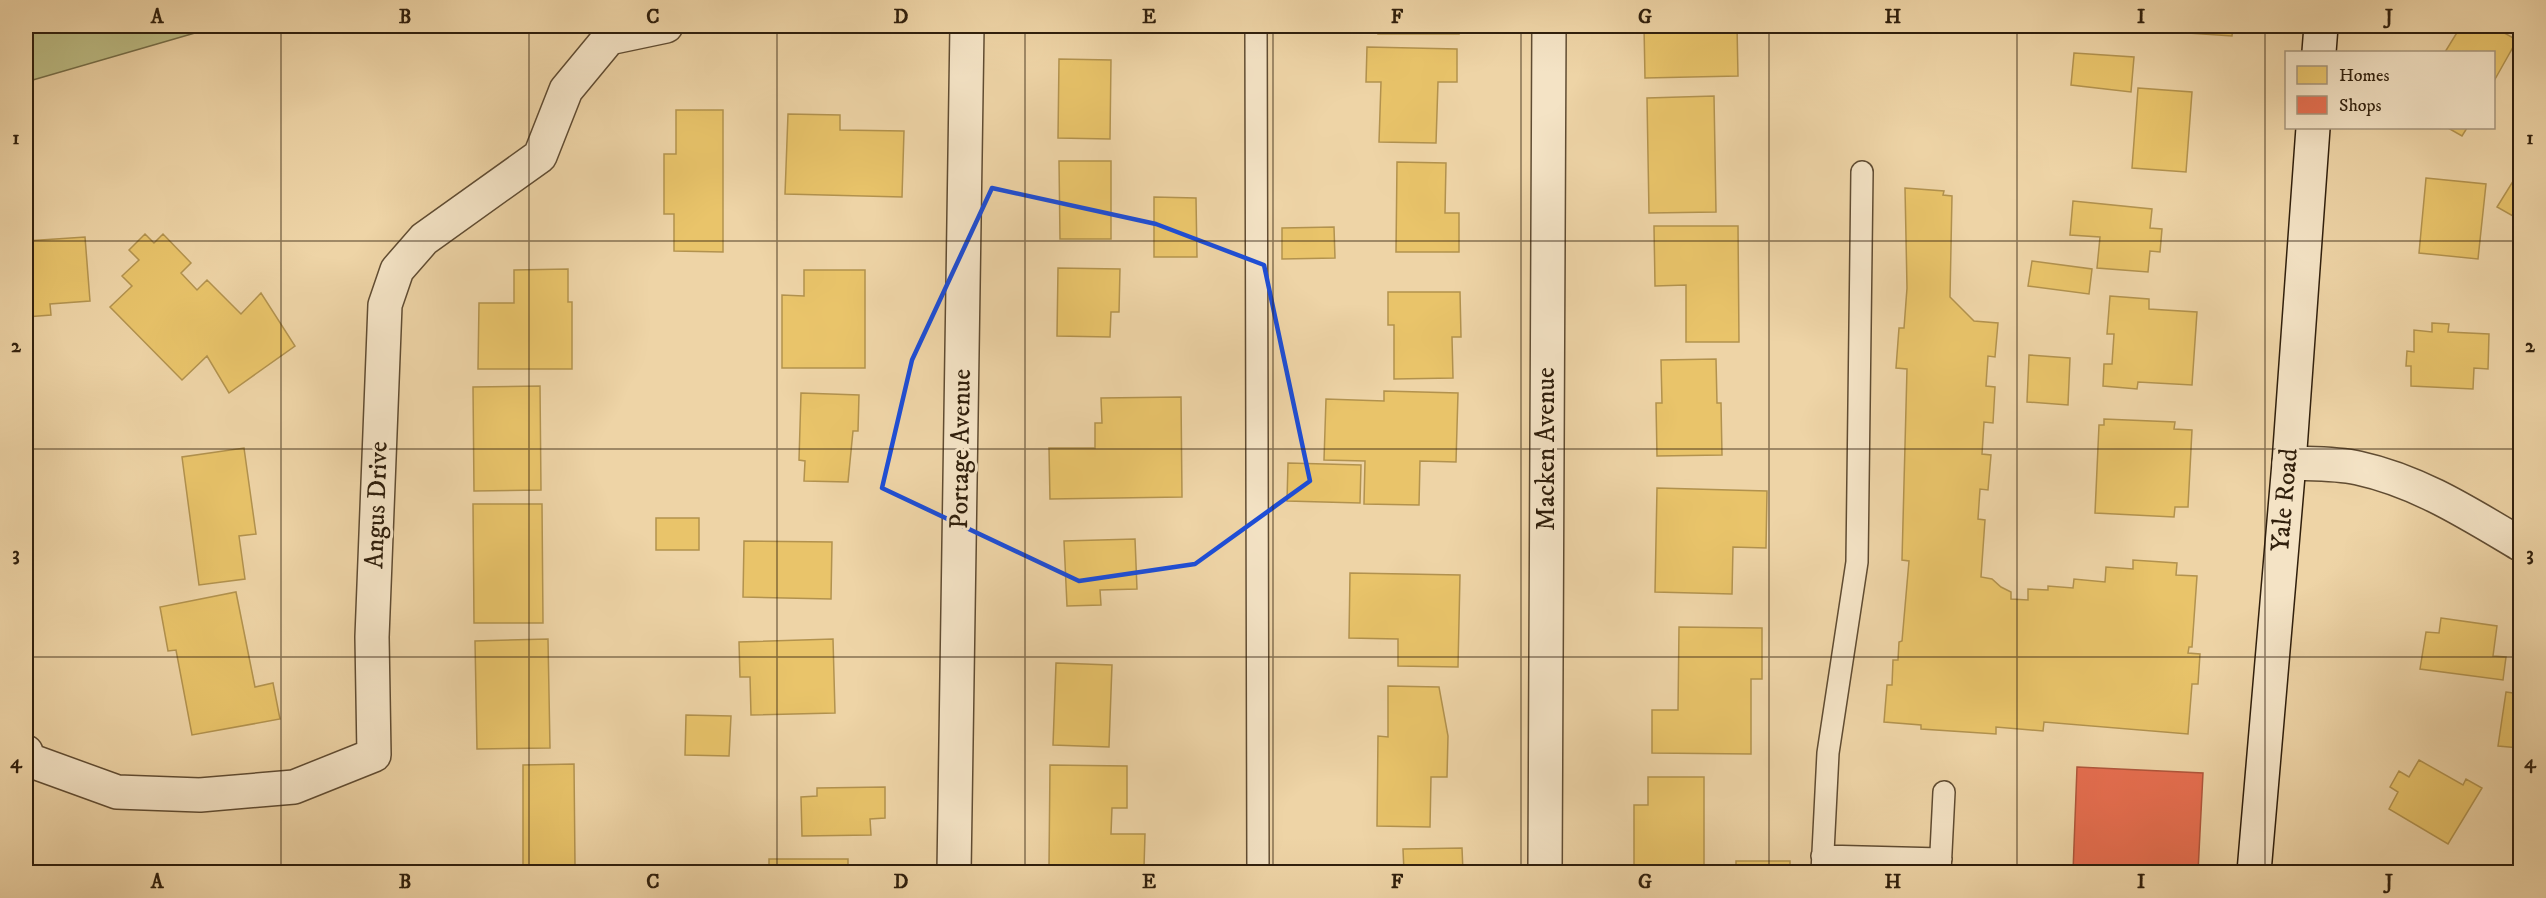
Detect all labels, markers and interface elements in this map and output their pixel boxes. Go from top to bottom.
text: A [150,5,165,30]
text: B [399,5,411,30]
text: C [646,5,660,30]
text: D [894,5,909,30]
text: E [1142,5,1156,30]
text: F [1391,5,1404,30]
text: G [1638,5,1652,30]
text: H [1885,5,1902,30]
text: I [2137,5,2145,30]
text: J [2383,5,2393,30]
legend [2285,51,2495,129]
text: Homes [2339,65,2390,87]
text: Shops [2339,95,2382,117]
text: 1 [12,126,20,151]
text: 1 [2526,126,2534,151]
text: 2 [11,334,22,359]
text: 2 [2525,334,2536,359]
street label: Macken Avenue [1530,367,1563,531]
street label: Portage Avenue [943,369,979,529]
street label: Angus Drive [358,441,396,569]
street label: Yale Road [2264,447,2306,553]
text: 3 [12,542,20,567]
text: 3 [2526,542,2534,567]
text: 4 [10,750,23,775]
text: 4 [2524,750,2537,775]
text: A [150,870,165,895]
text: B [399,870,411,895]
text: C [646,870,660,895]
text: D [894,870,909,895]
text: E [1142,870,1156,895]
text: F [1391,870,1404,895]
text: G [1638,870,1652,895]
text: H [1885,870,1902,895]
text: I [2137,870,2145,895]
text: J [2383,870,2393,895]

